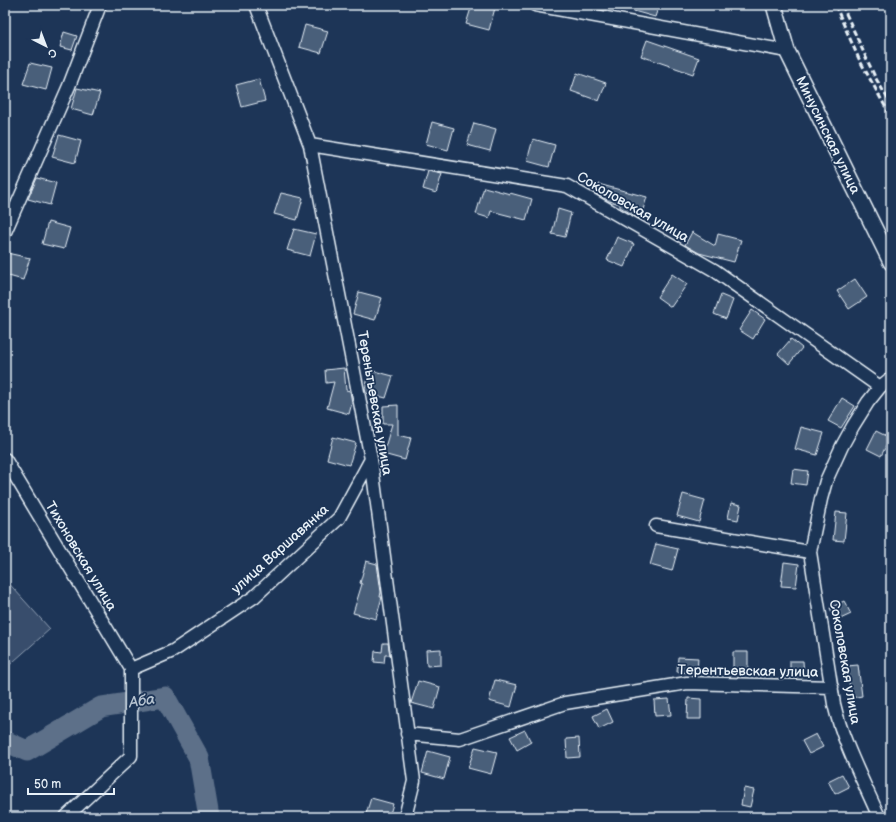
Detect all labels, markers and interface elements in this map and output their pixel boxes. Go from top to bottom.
north arrow [26,26,66,66]
text: С [45,46,60,61]
street label: Минусинская улица [792,73,864,197]
street label: Соколовская улица [574,168,693,246]
street label: Тереньтьевская улица [354,329,396,477]
street label: Тихоновская улица [42,498,121,614]
street label: улица Варшавянка [228,500,333,597]
street label: Соколовская улица [826,598,864,726]
street label: Терентьевская улица [677,661,819,681]
water label: Аба [127,690,157,713]
scale bar [28,770,114,796]
text: 50 m [34,777,61,792]

